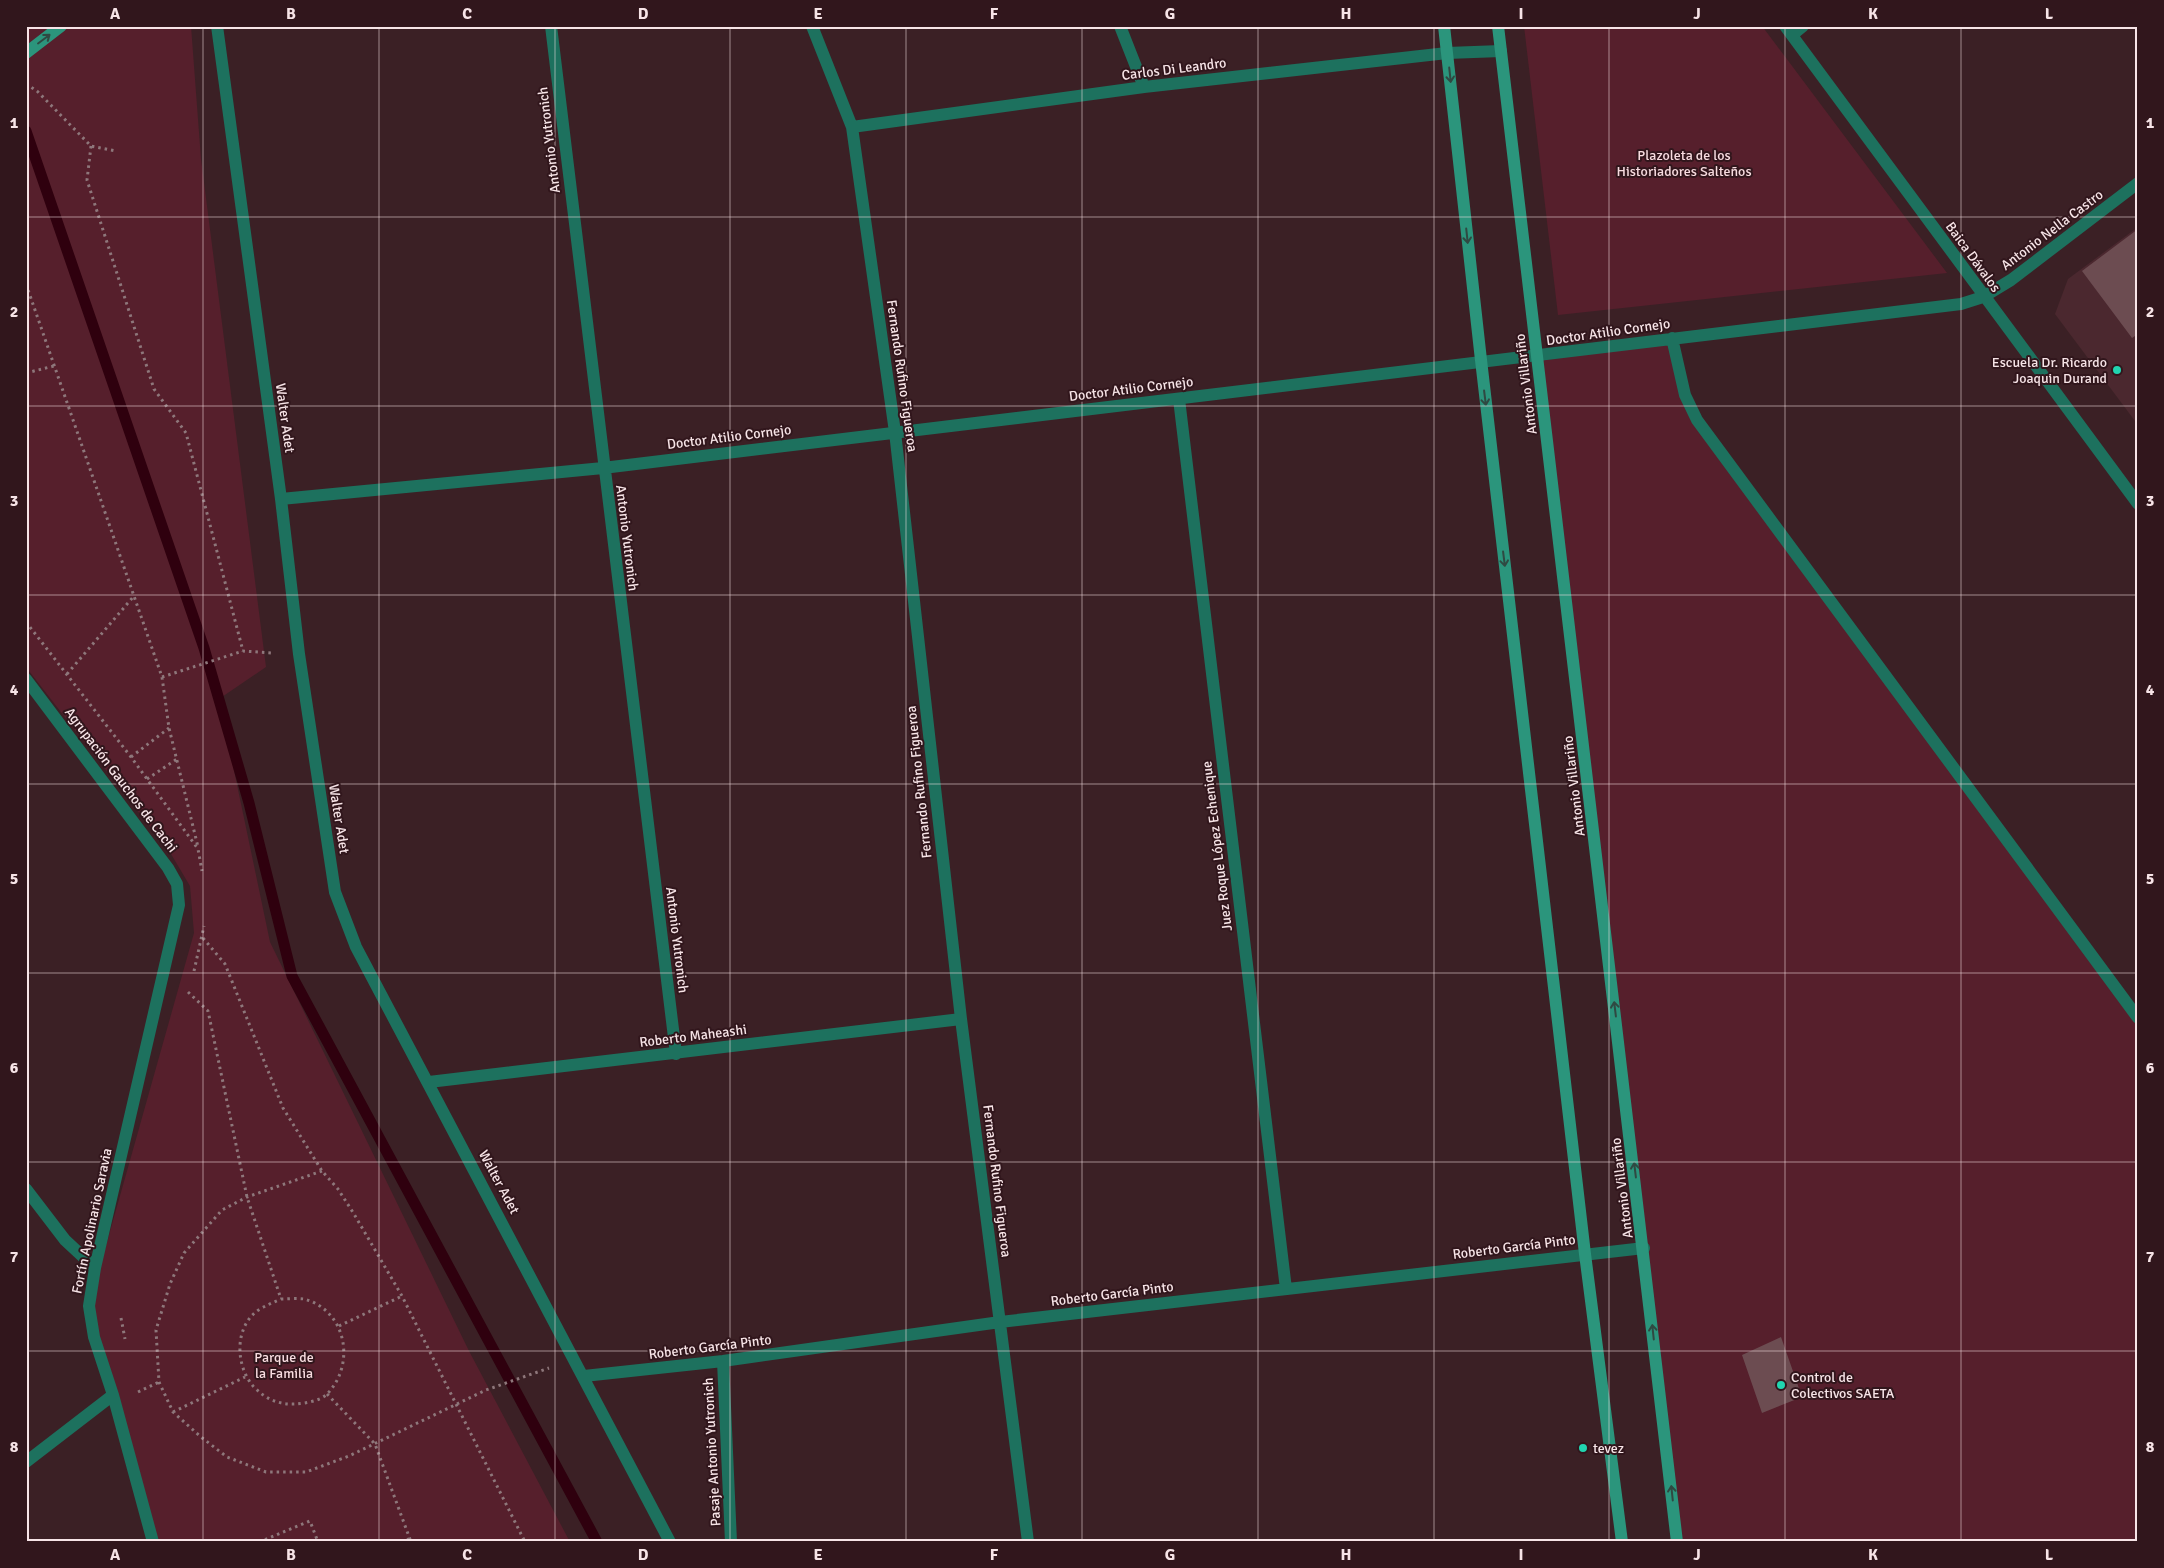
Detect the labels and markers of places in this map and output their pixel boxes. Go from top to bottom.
place label: Escuela Dr. Ricardo Joaquin Durand [1992,354,2107,387]
marker: Escuela Dr. Ricardo Joaquin Durand [2111,364,2123,376]
place label: Control de Colectivos SAETA [1791,1369,1895,1402]
marker: Control de Colectivos SAETA [1775,1379,1787,1391]
place label: tevez [1593,1440,1624,1457]
marker: tevez [1577,1442,1589,1454]

